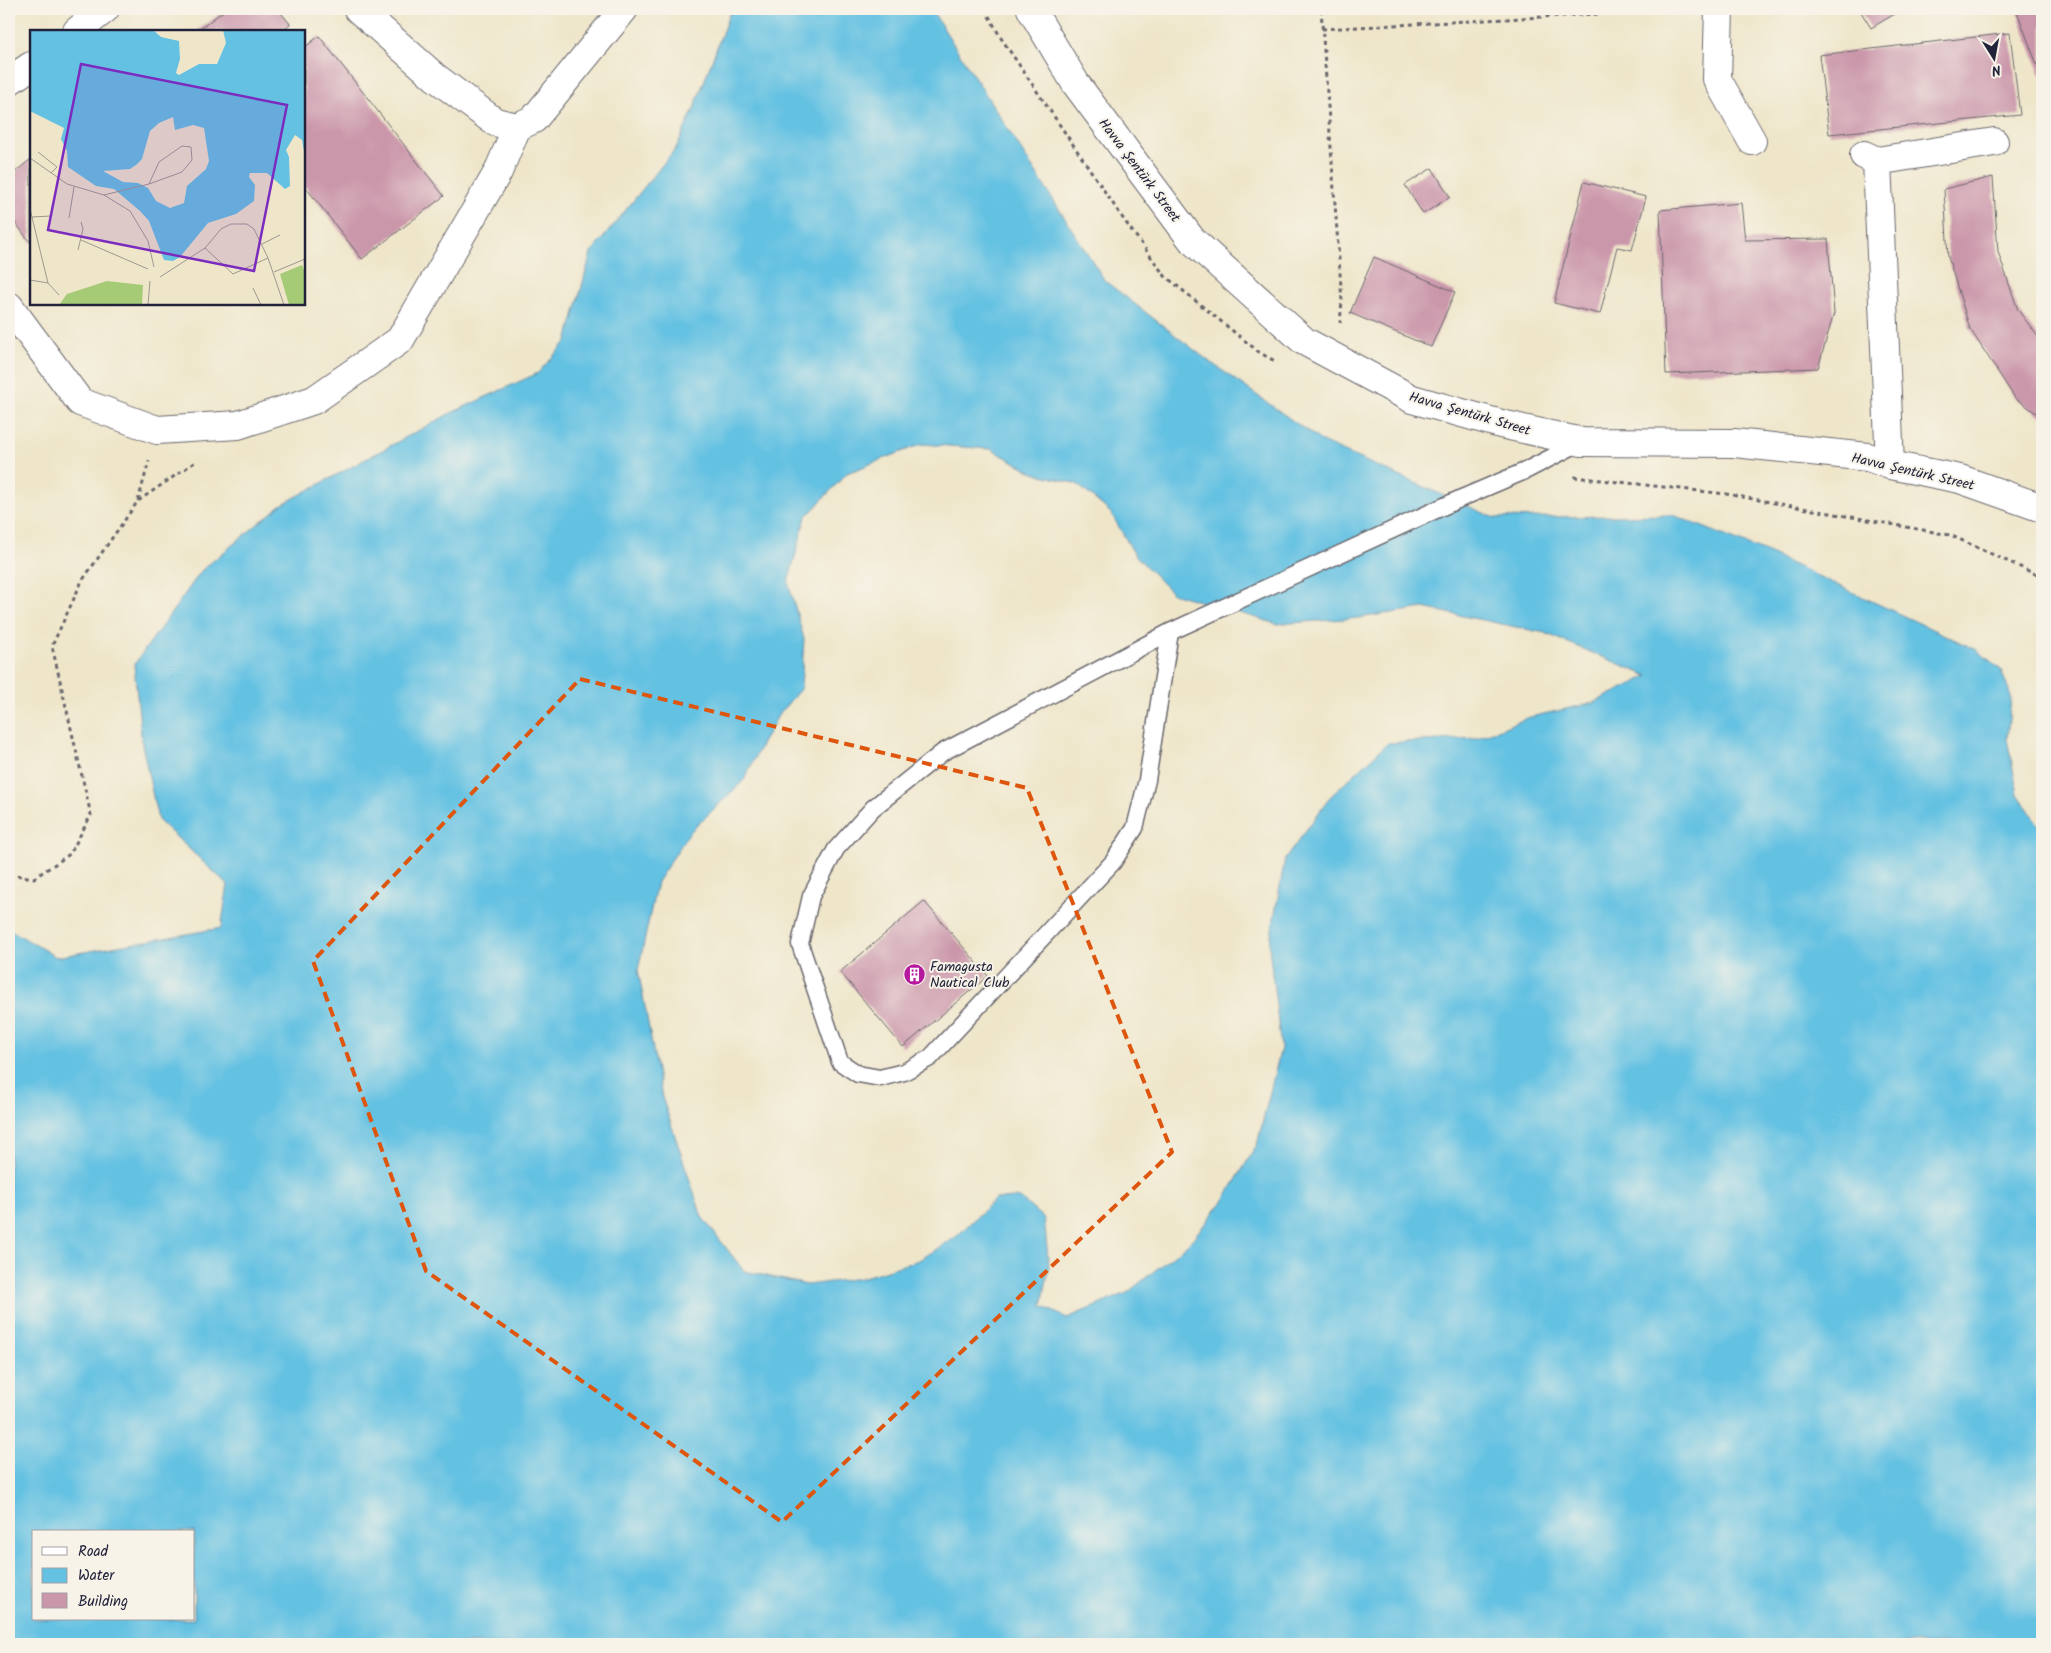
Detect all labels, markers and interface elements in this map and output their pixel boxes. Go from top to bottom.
inset map [30,30,305,305]
north arrow [1968,32,2018,82]
text: N [1990,58,2003,81]
street label: Havva Şentürk Street [1093,114,1186,228]
street label: Havva Şentürk Street [1406,386,1534,442]
street label: Havva Şentürk Street [1849,447,1977,497]
place label: Famagusta Nautical Club [930,956,1010,994]
building icon: Famagusta Nautical Club [902,962,926,986]
legend [32,1530,195,1620]
text: Road [78,1540,109,1564]
text: Water [78,1564,115,1588]
text: Building [78,1590,128,1614]

